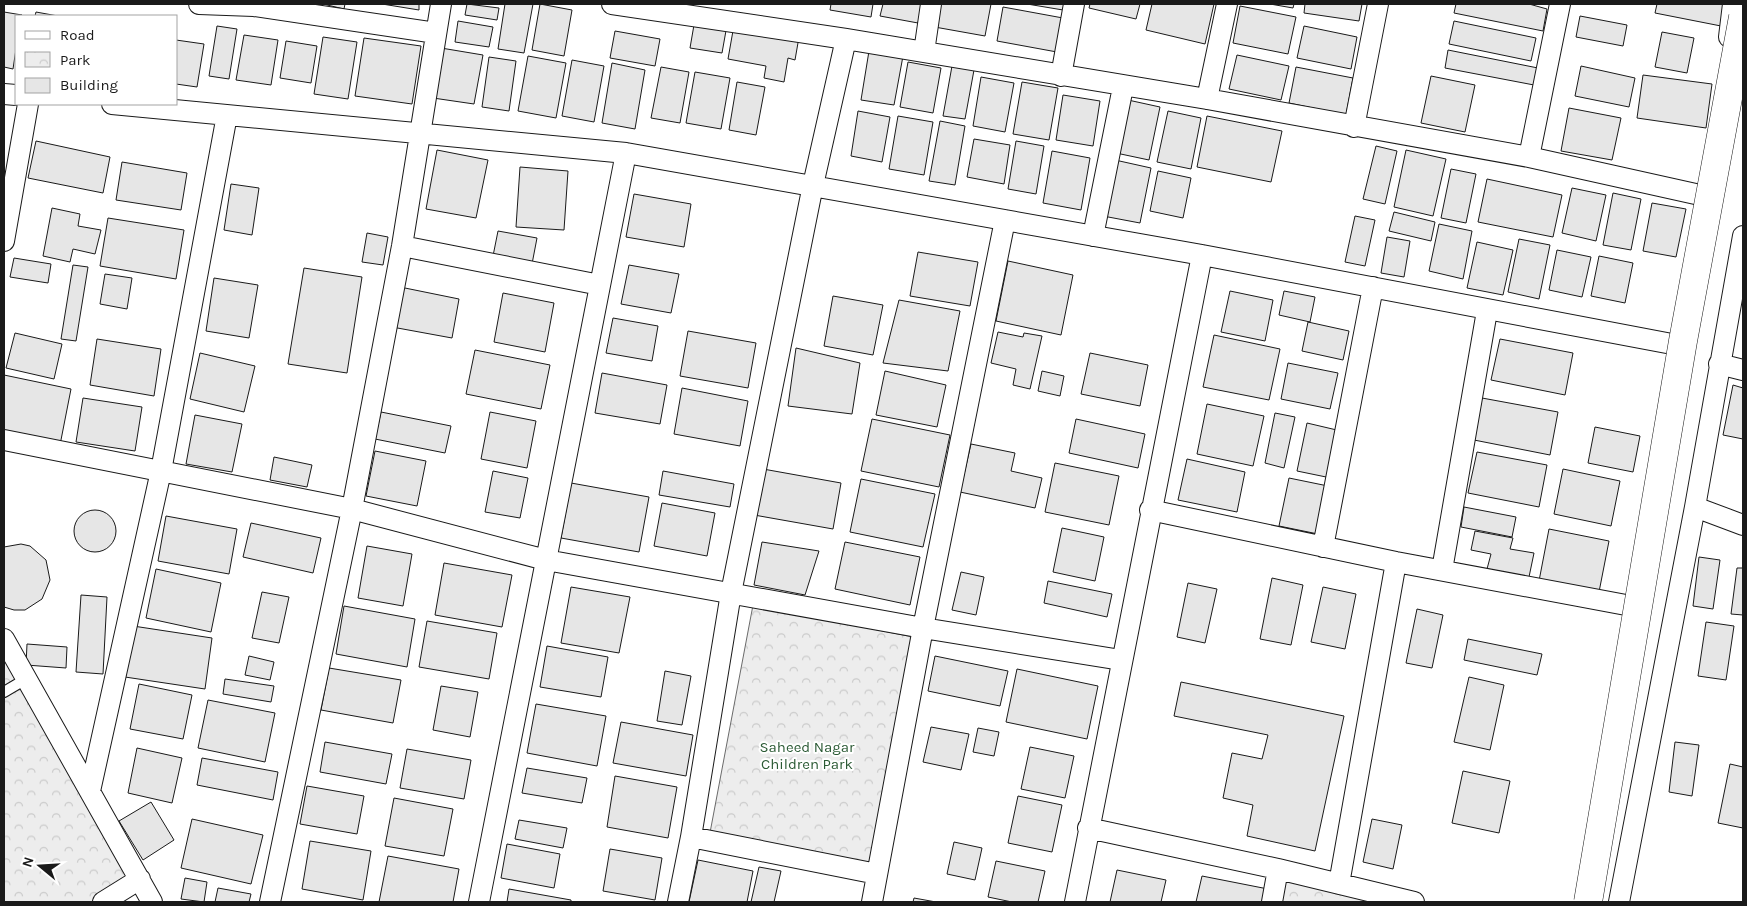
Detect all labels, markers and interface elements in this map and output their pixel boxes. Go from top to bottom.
legend [15,15,178,105]
text: Road [60,26,95,44]
text: Park [60,51,90,69]
text: Building [60,76,118,94]
park label: Saheed Nagar Children Park [760,738,855,773]
north arrow [15,841,65,891]
text: N [18,855,38,870]

